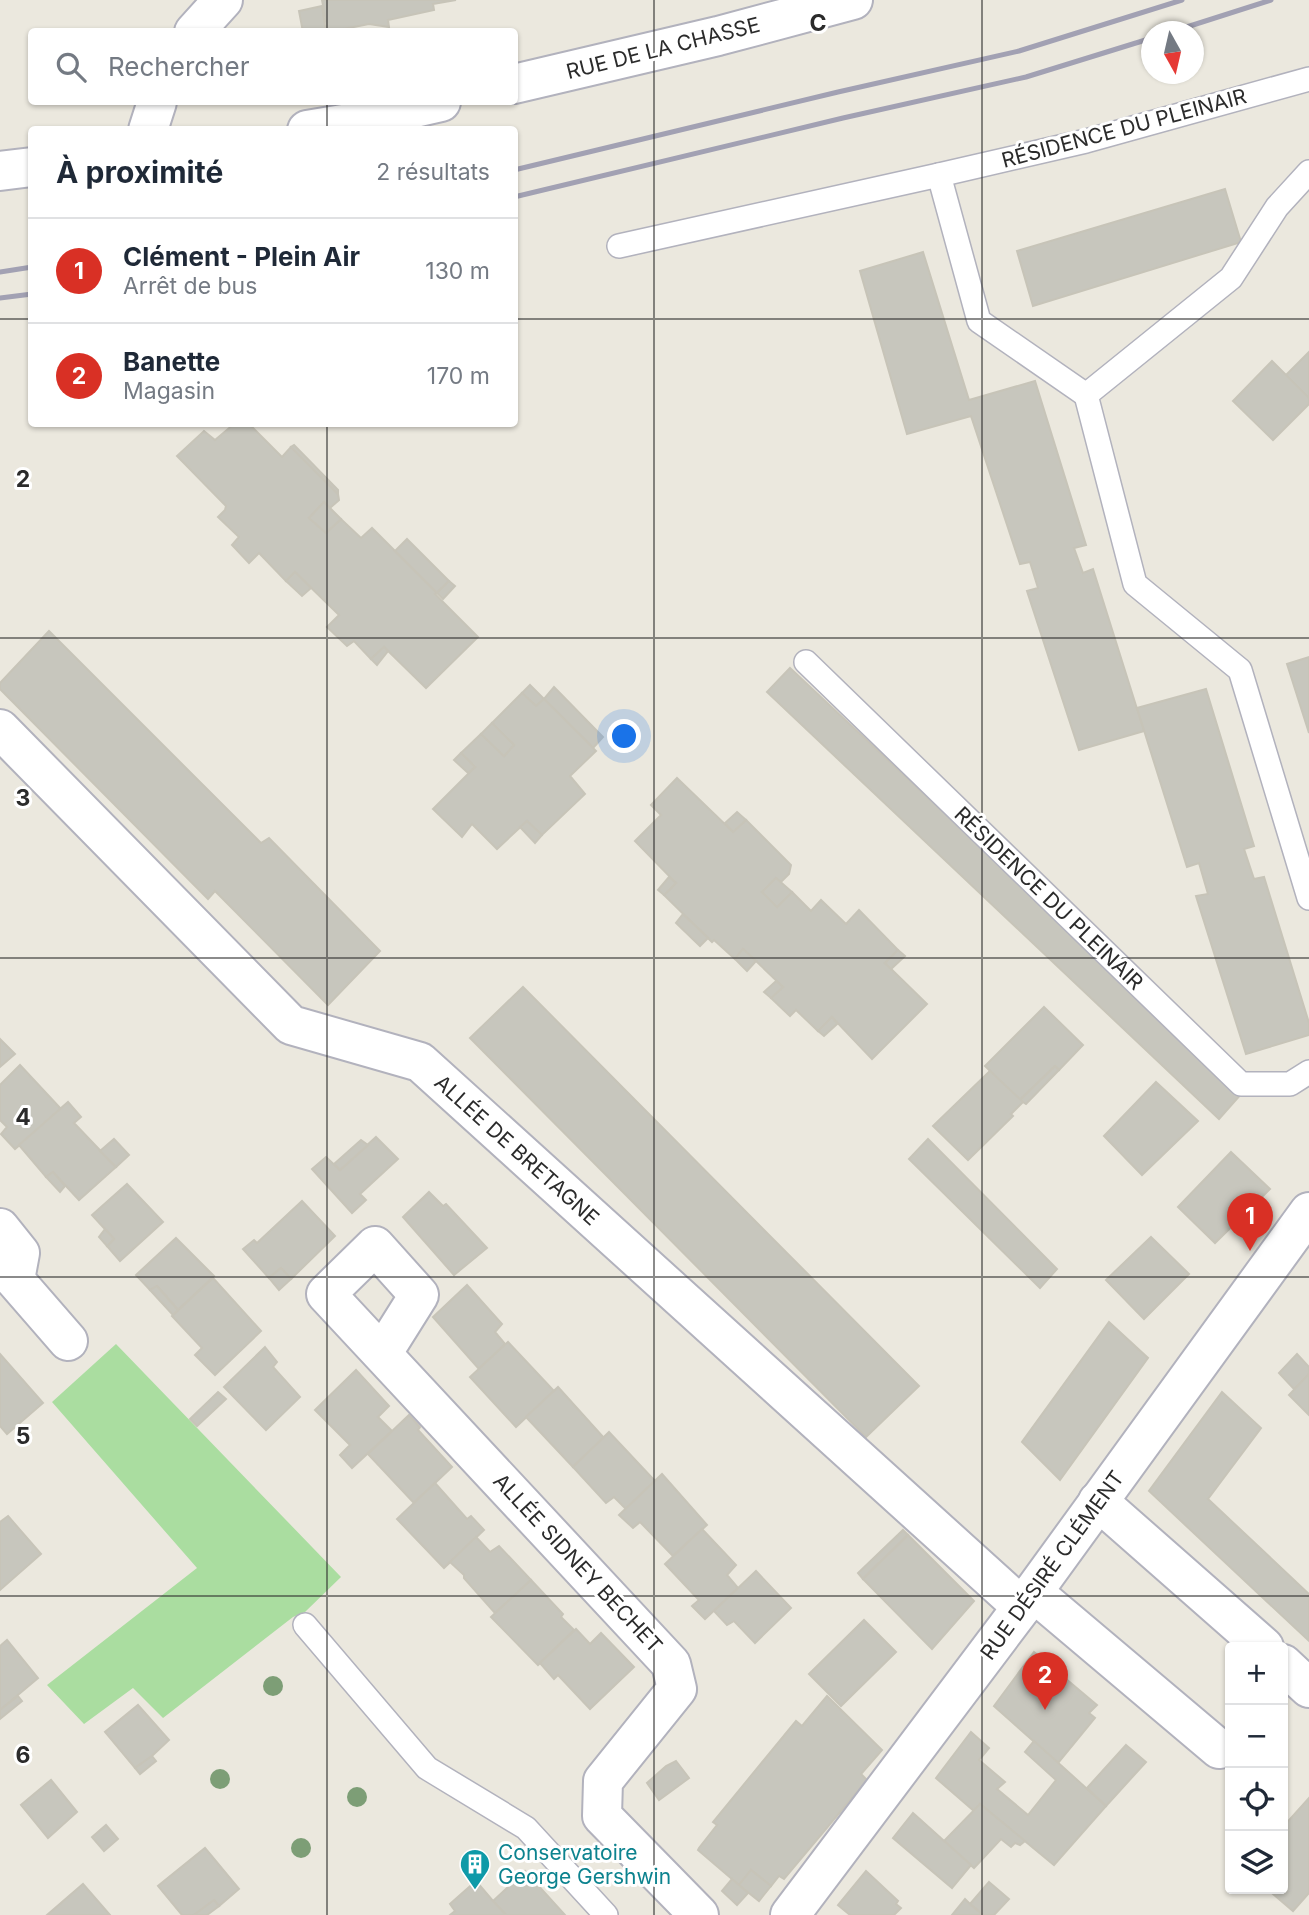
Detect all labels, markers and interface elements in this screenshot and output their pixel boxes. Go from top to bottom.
text: C [809,9,827,37]
street label: RUE DE LA CHASSE [564,12,762,84]
north arrow [1141,21,1204,84]
search box [28,28,518,105]
icon: search [52,48,90,86]
text: Rechercher [108,51,249,82]
street label: RÉSIDENCE DU PLEINAIR [999,82,1249,173]
text: À proximité [56,154,223,190]
text: 2 résultats [376,158,490,186]
text: Clément - Plein Air [123,241,360,272]
text: 1 [74,257,84,285]
text: 130 m [425,257,490,285]
text: Arrêt de bus [123,272,257,300]
text: Banette [123,346,220,377]
text: 2 [72,362,86,390]
text: 170 m [427,362,490,390]
text: Magasin [123,377,215,405]
text: 2 [16,465,30,493]
your location [607,719,641,753]
text: 3 [16,784,30,812]
street label: RÉSIDENCE DU PLEINAIR [950,801,1149,995]
street label: ALLÉE DE BRETAGNE [430,1069,605,1230]
text: 4 [15,1103,31,1131]
pin: 1 [1227,1193,1273,1251]
text: 5 [16,1422,30,1450]
street label: RUE DÉSIRÉ CLÉMENT [974,1465,1129,1664]
street label: ALLÉE SIDNEY BECHET [488,1468,668,1658]
map controls [1225,1642,1288,1894]
button: + [1225,1642,1288,1705]
pin: 2 [1022,1652,1068,1710]
button: − [1225,1705,1288,1768]
text: 6 [16,1741,30,1769]
button: locate [1225,1768,1288,1831]
button: layers [1225,1831,1288,1894]
place label: Conservatoire George Gershwin [498,1840,671,1889]
building icon: Conservatoire George Gershwin [458,1847,492,1891]

